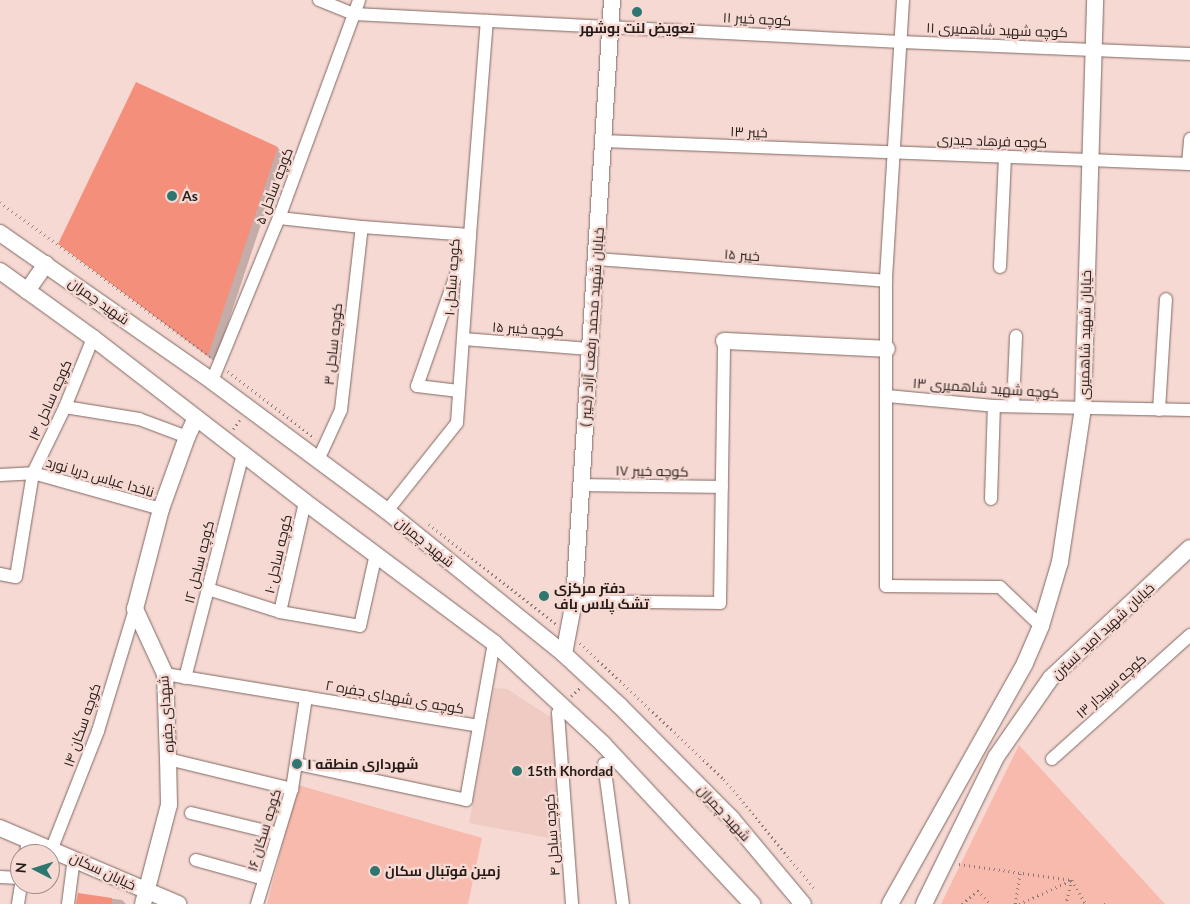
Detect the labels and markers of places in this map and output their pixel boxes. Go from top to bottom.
marker: تعویض لنت بوشهر [631,6,643,18]
place label: تعویض لنت بوشهر [580,20,694,36]
place label: As [182,188,198,204]
marker: As [166,190,178,202]
place label: دفتر مرکزی تشک پلاس باف [554,580,649,612]
marker: دفتر مرکزی تشک پلاس باف [538,590,550,602]
place label: شهرداری منطقه ١ [307,756,419,772]
marker: شهرداری منطقه ١ [291,758,303,770]
place label: 15th Khordad [527,763,613,779]
marker: 15th Khordad [511,765,523,777]
place label: زمین فوتبال سکان [385,863,501,879]
marker: زمین فوتبال سکان [369,865,381,877]

